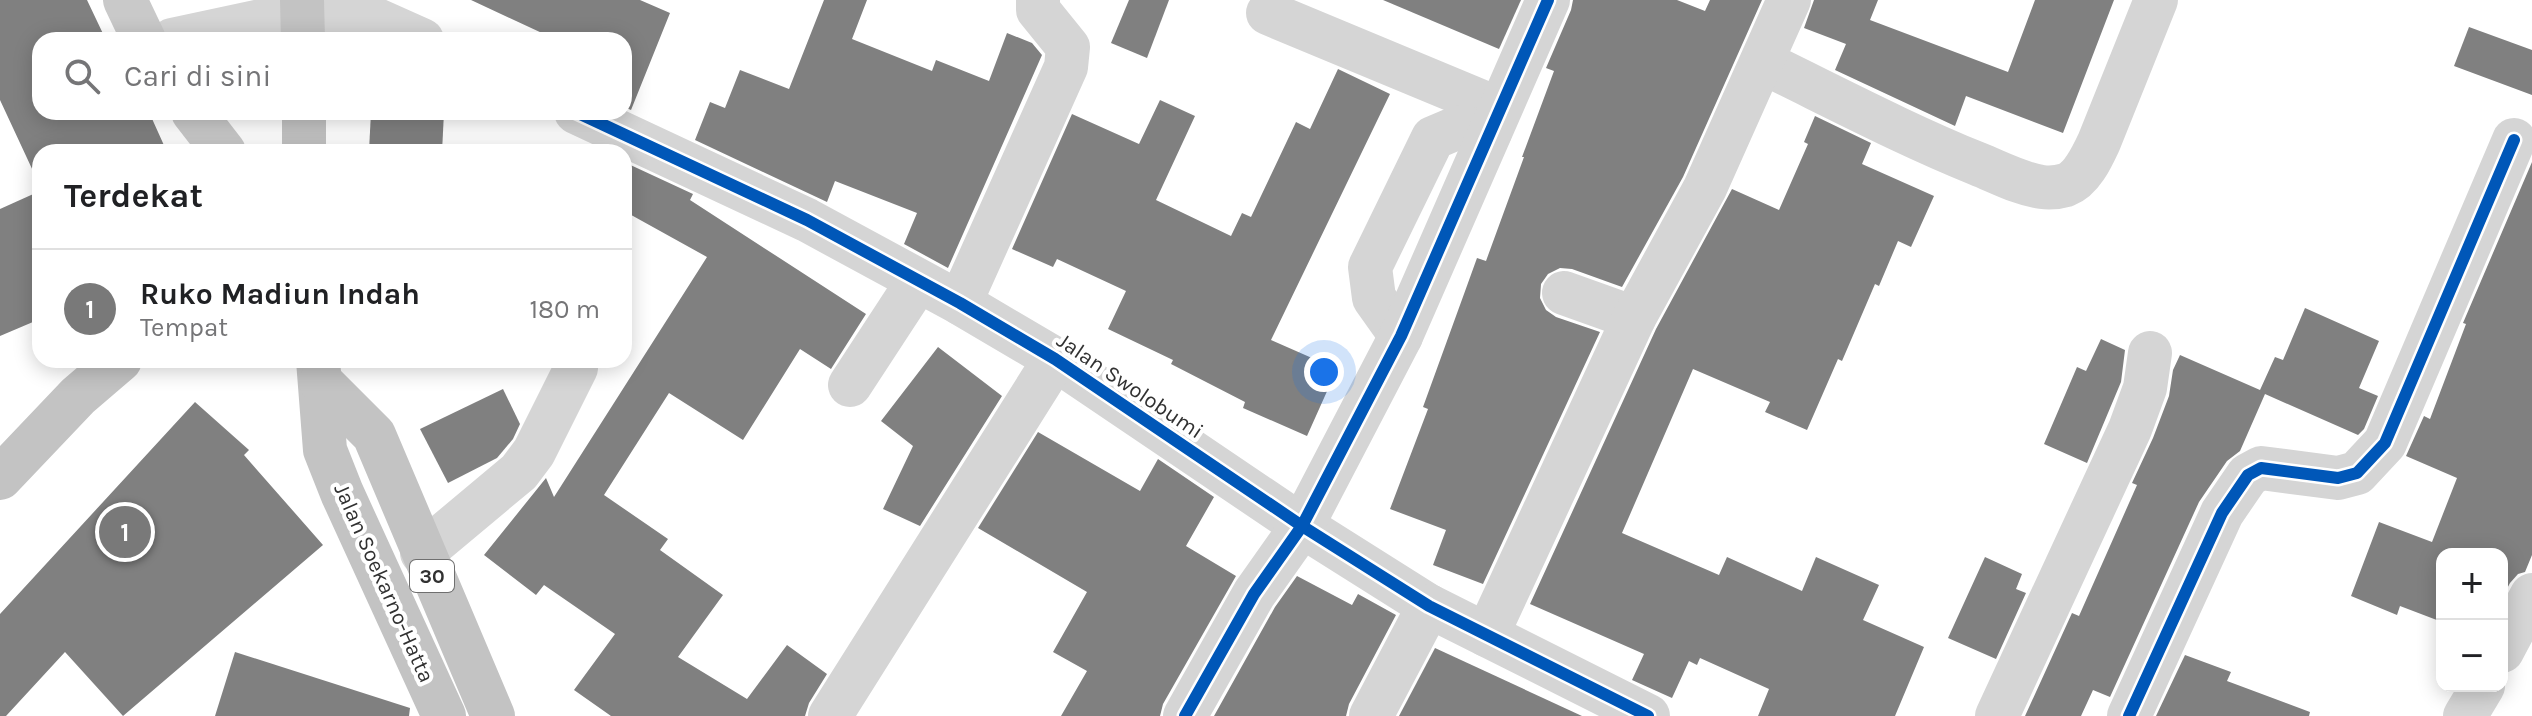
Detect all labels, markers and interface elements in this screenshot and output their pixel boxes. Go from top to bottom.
search box [32,32,632,120]
icon: search [60,54,104,98]
text: Cari di sini [124,58,271,94]
text: Terdekat [64,176,203,216]
text: Ruko Madiun Indah [140,276,420,312]
text: 1 [85,294,95,325]
text: 180 m [530,294,600,325]
text: Tempat [140,312,228,343]
street label: Jalan Swolobumi [1052,327,1208,445]
your location [1304,352,1344,392]
street label: Jalan Soekarno-Hatta [328,479,440,687]
pin: 1 [99,502,151,562]
map controls [2436,548,2508,692]
button: + [2436,548,2508,620]
road number: 30 [410,560,454,592]
button: − [2436,620,2508,692]

